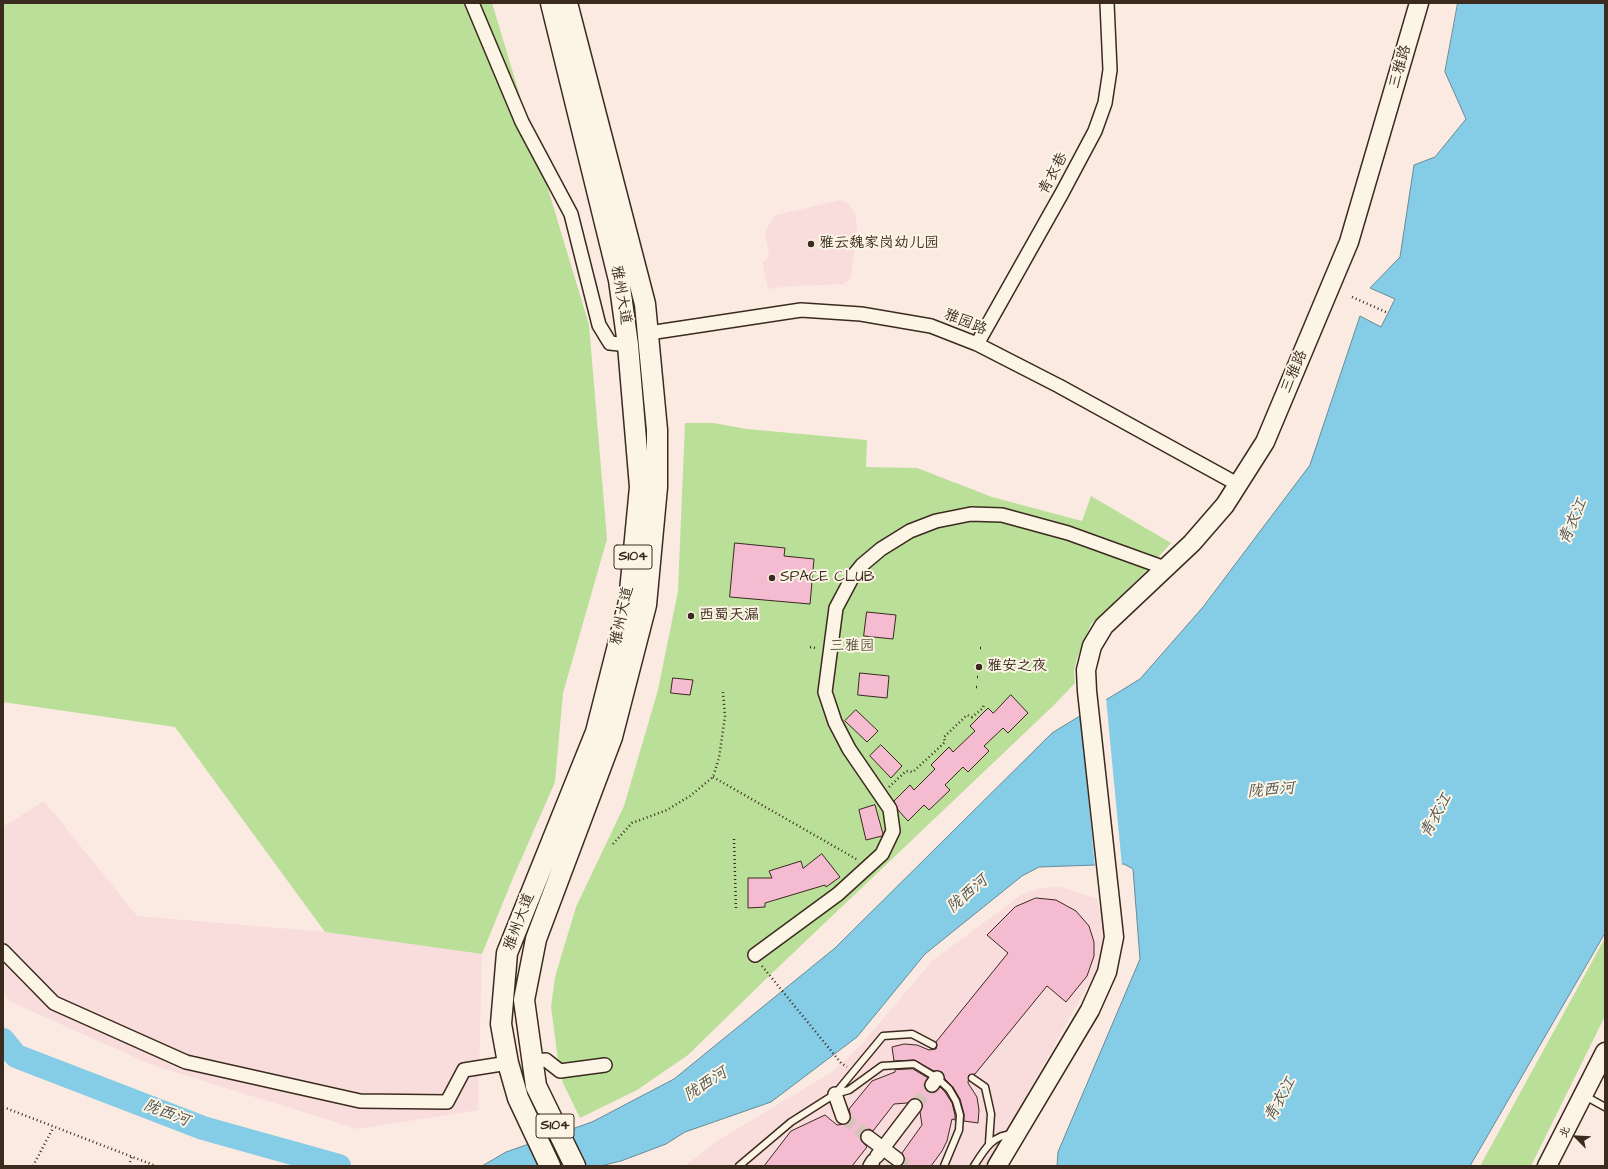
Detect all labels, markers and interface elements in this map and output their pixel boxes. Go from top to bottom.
street label: 三雅路 [1386,43,1416,91]
street label: 青衣巷 [1035,150,1073,198]
place label: 雅云魏家岗幼儿园 [819,235,939,253]
marker: 雅云魏家岗幼儿园 [806,239,816,249]
street label: 雅州大道 [606,264,634,326]
street label: 雅园路 [941,306,989,340]
street label: 三雅路 [1278,348,1312,396]
water label: 青衣江 [1555,496,1593,548]
road number: S104 [614,545,652,569]
place label: SPACE CLUB [780,569,874,587]
marker: SPACE CLUB [767,573,777,583]
street label: 雅州大道 [608,585,638,647]
place label: 西蜀天漏 [699,607,759,625]
marker: 西蜀天漏 [686,611,696,621]
park label: 三雅园 [830,638,874,656]
place label: 雅安之夜 [987,658,1047,676]
marker: 雅安之夜 [974,662,984,672]
water label: 陇西河 [1246,779,1296,803]
water label: 青衣江 [1417,790,1457,842]
water label: 陇西河 [944,872,992,918]
street label: 雅州大道 [501,891,539,953]
water label: 陇西河 [681,1064,731,1106]
water label: 青衣江 [1261,1074,1301,1126]
water label: 陇西河 [140,1096,192,1132]
road number: S104 [536,1114,574,1138]
north arrow [1556,1117,1596,1157]
text: 北 [1555,1124,1574,1140]

